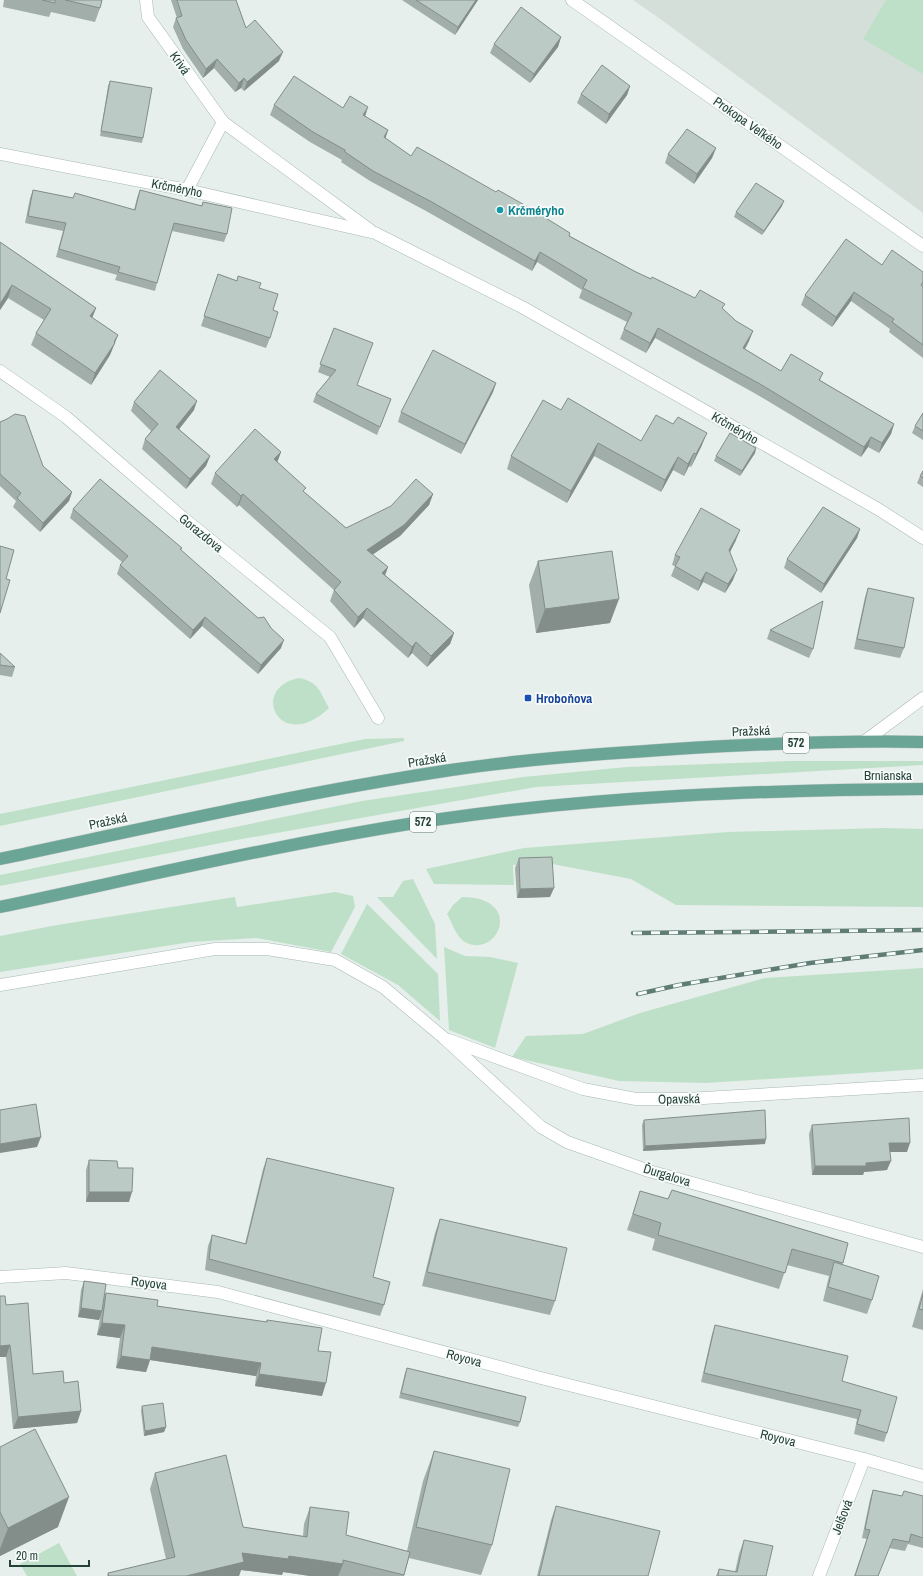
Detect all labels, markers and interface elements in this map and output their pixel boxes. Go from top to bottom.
street label: Krivá [166,48,194,78]
street label: Prokopa Veľkého [710,93,786,153]
street label: Krčméryho [150,175,204,201]
place label: Krčméryho [508,202,564,219]
marker: Krčméryho [495,205,505,215]
street label: Krčméryho [708,408,762,448]
street label: Gorazdova [175,510,227,556]
place label: Hroboňova [536,690,592,707]
marker: Hroboňova [523,693,533,703]
street label: Pražská [731,722,771,740]
road number: 572 [783,733,809,753]
street label: Pražská [407,749,447,771]
street label: Brnianska [864,767,912,784]
street label: Pražská [87,809,129,833]
road number: 572 [410,812,436,832]
street label: Opavská [658,1090,700,1108]
street label: Ďurgalova [641,1160,693,1190]
street label: Royova [130,1272,168,1294]
street label: Royova [444,1345,484,1371]
street label: Royova [758,1425,798,1451]
street label: Jelšová [828,1497,856,1537]
scale bar [10,1542,89,1568]
text: 20 m [16,1548,38,1564]

